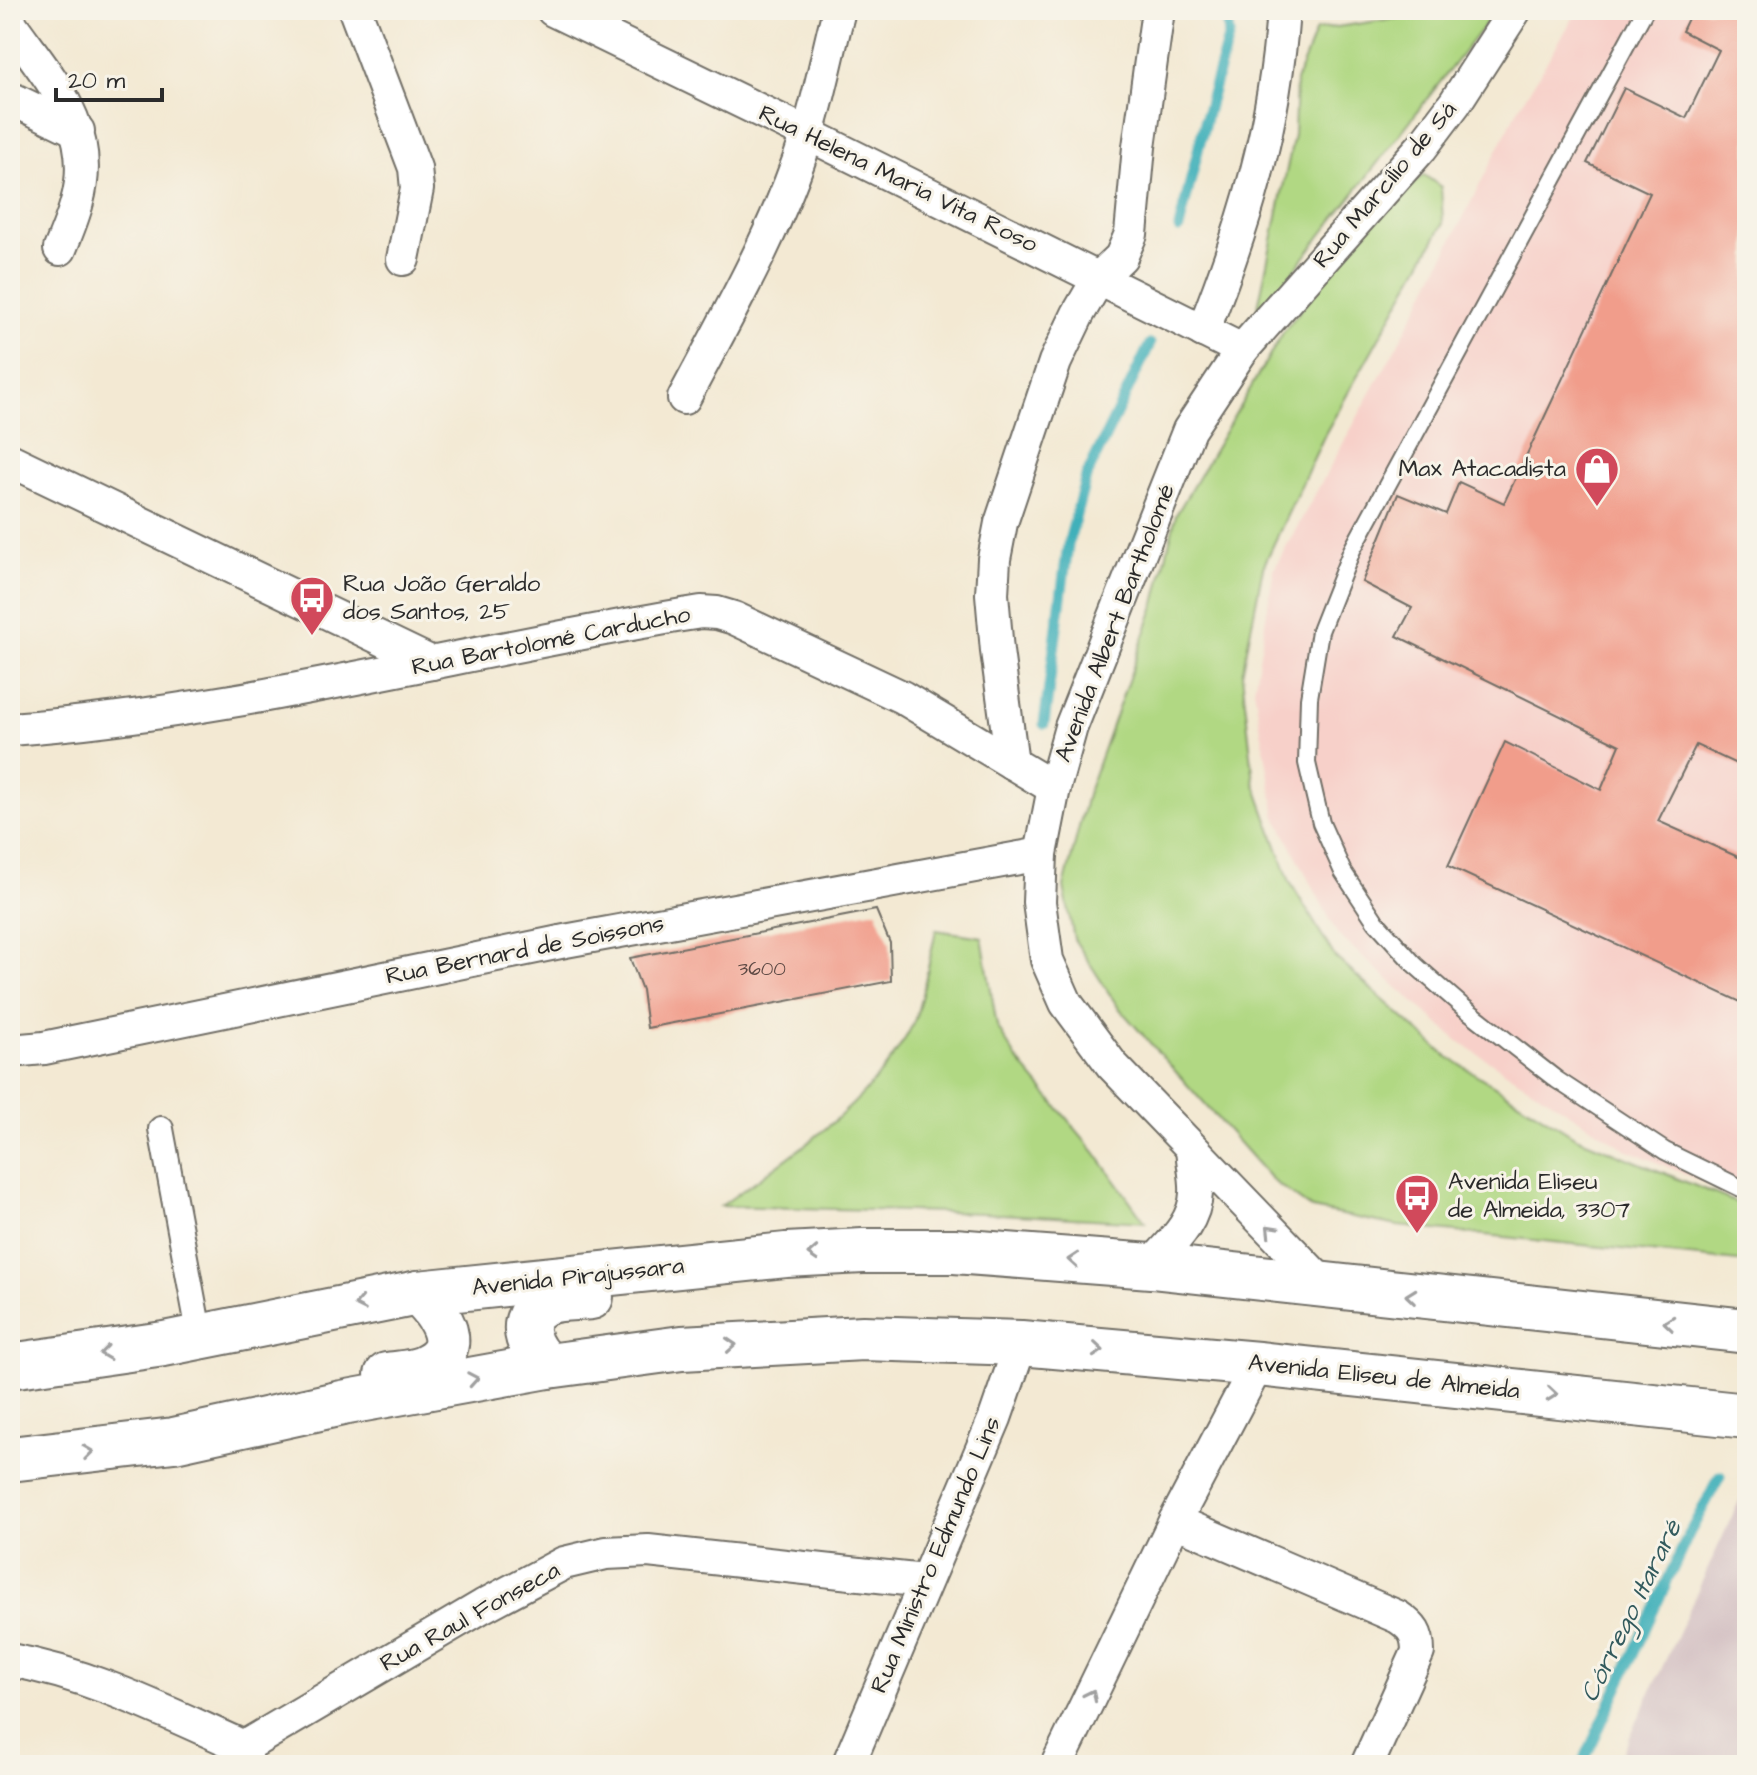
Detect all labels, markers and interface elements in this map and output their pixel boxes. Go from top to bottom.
scale bar [56,52,162,102]
text: 20 m [68,64,125,98]
street label: Rua Marcílio de Sá [1305,94,1465,276]
street label: Rua Helena Maria Vita Roso [753,97,1044,262]
shop icon: Max Atacadista [1573,445,1621,508]
place label: Max Atacadista [1398,452,1566,486]
street label: Avenida Albert Bartholomé [1046,479,1184,767]
place label: Rua João Geraldo dos Santos, 25 [343,567,541,629]
bus stop icon: Rua João Geraldo dos Santos, 25 [288,574,336,637]
street label: Rua Bartolomé Carducho [409,597,694,685]
street label: Rua Bernard de Soissons [383,906,667,994]
house number: 3600 [738,955,786,983]
place label: Avenida Eliseu de Almeida, 3307 [1448,1165,1630,1227]
bus stop icon: Avenida Eliseu de Almeida, 3307 [1393,1172,1441,1235]
one-way arrow [1265,1225,1280,1239]
one-way arrow [806,1245,819,1262]
street label: Avenida Pirajussara [470,1249,686,1305]
one-way arrow [1066,1252,1079,1269]
one-way arrow [1404,1287,1417,1304]
one-way arrow [354,1295,367,1312]
one-way arrow [1663,1315,1676,1332]
one-way arrow [725,1337,738,1354]
one-way arrow [1092,1341,1105,1358]
one-way arrow [98,1344,112,1361]
street label: Avenida Eliseu de Almeida [1247,1346,1521,1408]
one-way arrow [467,1372,480,1389]
one-way arrow [1546,1386,1559,1403]
street label: Rua Ministro Edmundo Lins [862,1411,1010,1699]
one-way arrow [81,1444,95,1461]
water label: Córrego Itararé [1571,1512,1692,1708]
street label: Rua Raul Fonseca [374,1554,566,1680]
one-way arrow [1081,1688,1097,1703]

